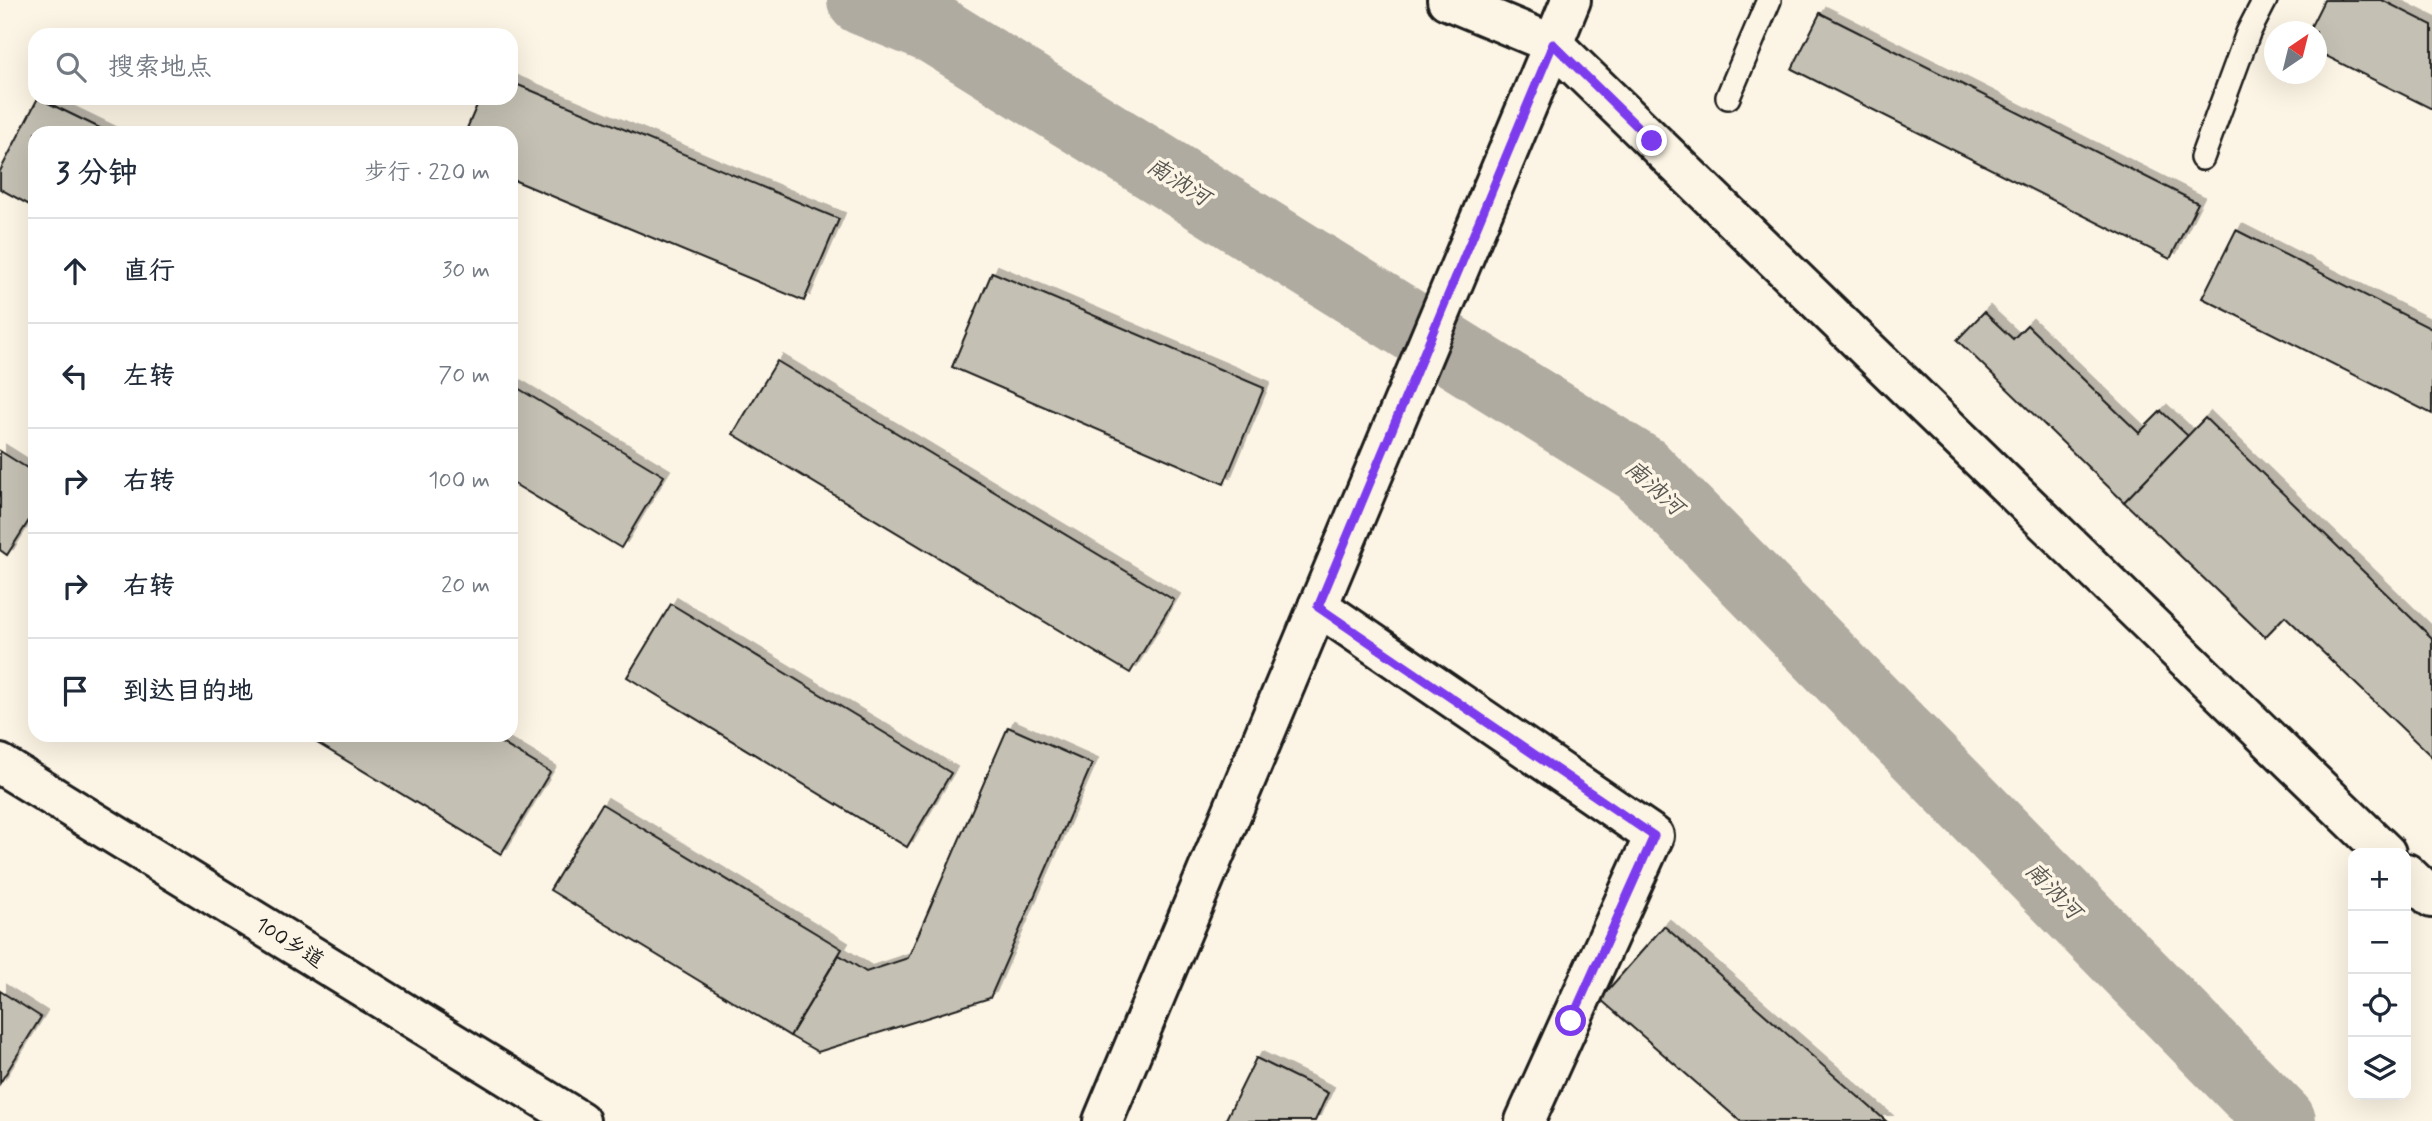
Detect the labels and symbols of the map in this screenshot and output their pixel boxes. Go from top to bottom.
north arrow [2264,21,2327,84]
route end [1636,125,1667,156]
water label: 南汭河 [1141,152,1219,216]
water label: 南汭河 [1618,454,1692,525]
water label: 南汭河 [2018,856,2090,930]
street label: 100乡道 [250,911,329,975]
route start [1555,1005,1586,1036]

